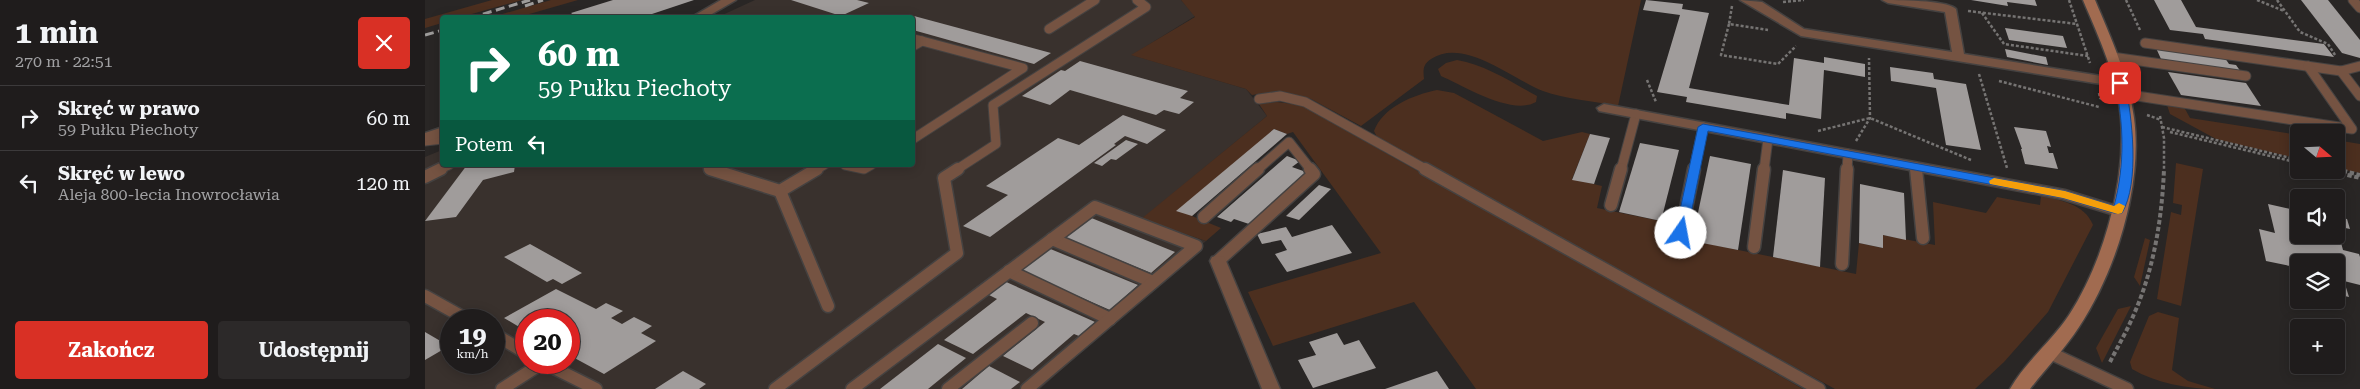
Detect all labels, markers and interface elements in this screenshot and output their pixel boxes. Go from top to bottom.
text: 1 min [15,15,98,50]
button: close [358,17,410,69]
text: 60 m [538,34,620,75]
icon: right [455,35,520,100]
text: 270 m · 22:51 [15,52,113,71]
pin [2099,62,2141,104]
icon: arrive [2106,69,2134,97]
text: 59 Pułku Piechoty [538,76,731,101]
text: Skręć w prawo [58,97,200,120]
icon: right [15,104,43,132]
text: 60 m [367,107,410,130]
text: 59 Pułku Piechoty [58,120,199,139]
north arrow [2290,124,2345,179]
map controls [2290,124,2345,374]
icon: left [523,130,551,158]
text: Potem [455,133,513,156]
text: Skręć w lewo [58,162,185,185]
icon: left [15,169,43,197]
text: 120 m [356,172,410,195]
text: Aleja 800-lecia Inowrocławia [58,185,280,204]
button: sound [2290,189,2345,244]
position arrow [1654,206,1706,258]
button: layers [2290,254,2345,309]
speed limit sign: 20 [515,309,580,374]
button: + [2290,319,2345,374]
button: Zakończ [15,321,208,379]
button: Udostępnij [218,321,410,379]
text: 19 [458,321,487,350]
text: km/h [456,347,489,361]

